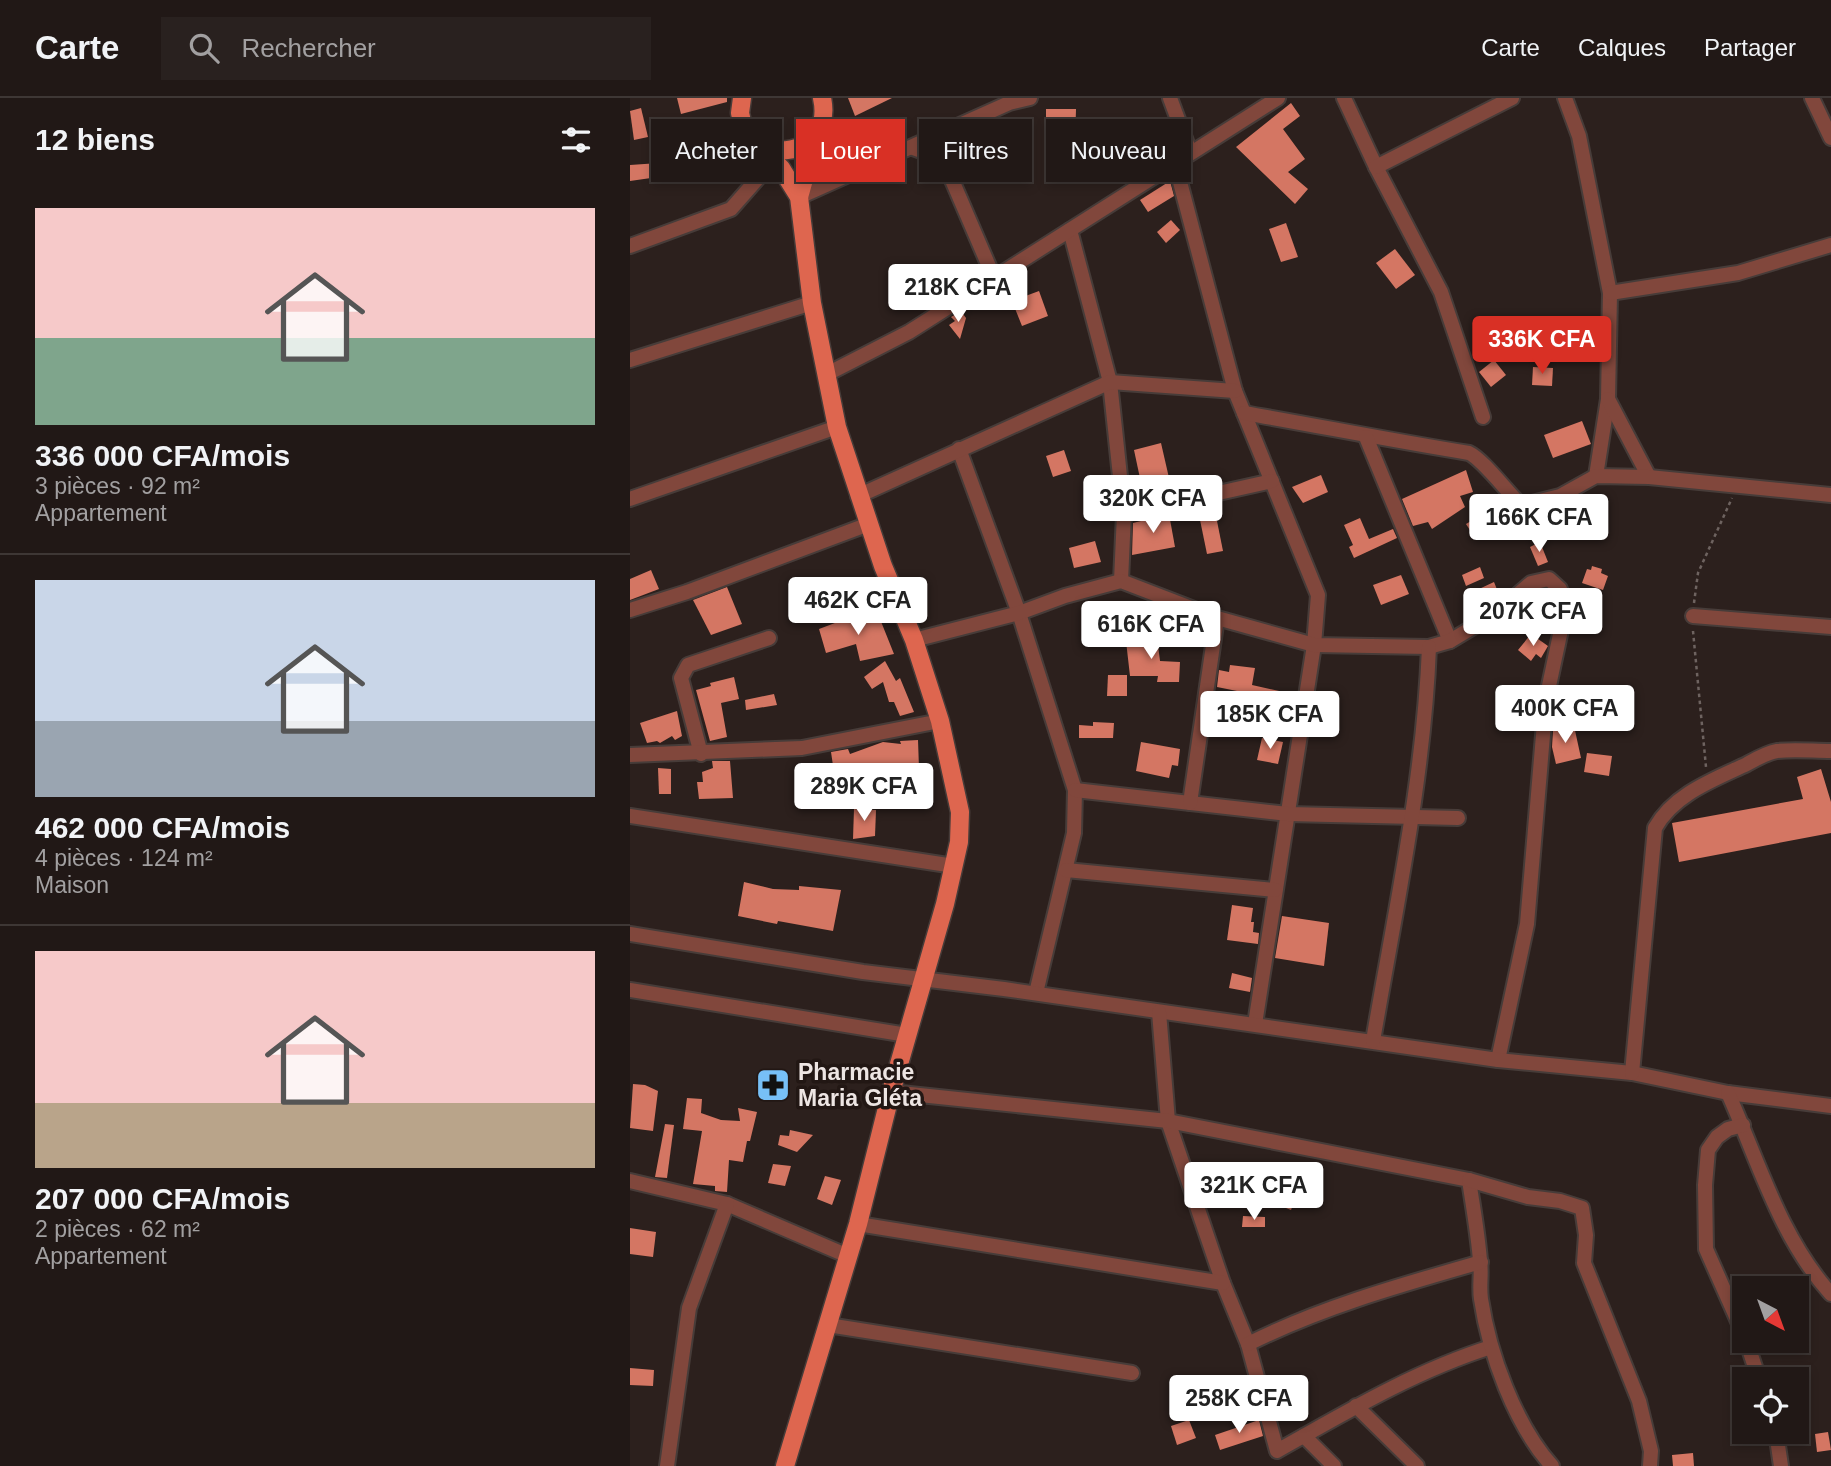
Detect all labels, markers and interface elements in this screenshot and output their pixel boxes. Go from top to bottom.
search box [161,17,651,80]
text: Carte [35,29,119,66]
icon: search [185,29,223,67]
text: Rechercher [241,33,376,63]
text: Carte [1481,34,1540,61]
text: Calques [1578,34,1666,61]
text: Partager [1704,34,1796,61]
chip: Acheter [651,119,782,182]
chip: Louer [796,119,905,182]
chip: Filtres [919,119,1032,182]
chip: Nouveau [1046,119,1191,182]
icon: filters [557,121,595,159]
text: 12 biens [35,123,155,156]
icon: home [252,254,378,380]
pin: 218K CFA [886,264,1030,324]
text: 218K CFA [904,274,1012,300]
pin: 336K CFA [1470,316,1614,376]
text: 336K CFA [1488,326,1596,352]
text: 336 000 CFA/mois [35,439,290,472]
text: 3 pièces · 92 m² [35,473,200,499]
pin: 320K CFA [1081,476,1225,535]
text: 320K CFA [1099,485,1207,511]
pin: 166K CFA [1467,494,1611,554]
text: Appartement [35,500,167,526]
text: 166K CFA [1485,504,1593,530]
pin: 462K CFA [786,578,930,637]
text: 462K CFA [804,587,912,613]
pin: 207K CFA [1461,588,1605,648]
text: 207K CFA [1479,598,1587,624]
pin: 616K CFA [1079,602,1223,661]
text: 616K CFA [1097,611,1205,637]
icon: home [252,626,378,752]
pin: 400K CFA [1493,686,1637,745]
pin: 185K CFA [1198,692,1342,751]
text: 400K CFA [1511,695,1619,721]
text: 185K CFA [1216,701,1324,727]
pin: 289K CFA [792,764,936,823]
text: 289K CFA [810,773,918,799]
text: 462 000 CFA/mois [35,811,290,844]
text: 4 pièces · 124 m² [35,845,213,871]
text: Maison [35,872,109,898]
icon: home [252,997,378,1123]
place label: Pharmacie Maria Gléta [798,1059,922,1111]
pharmacy icon: Pharmacie Maria Gléta [754,1066,792,1104]
pin: 321K CFA [1182,1162,1326,1222]
text: 321K CFA [1200,1172,1308,1198]
text: 207 000 CFA/mois [35,1182,290,1215]
text: 2 pièces · 62 m² [35,1216,200,1242]
text: Appartement [35,1243,167,1269]
north arrow [1732,1276,1810,1353]
map controls [1732,1276,1809,1444]
button: locate [1732,1367,1809,1444]
pin: 258K CFA [1167,1376,1311,1435]
text: 258K CFA [1185,1385,1293,1411]

